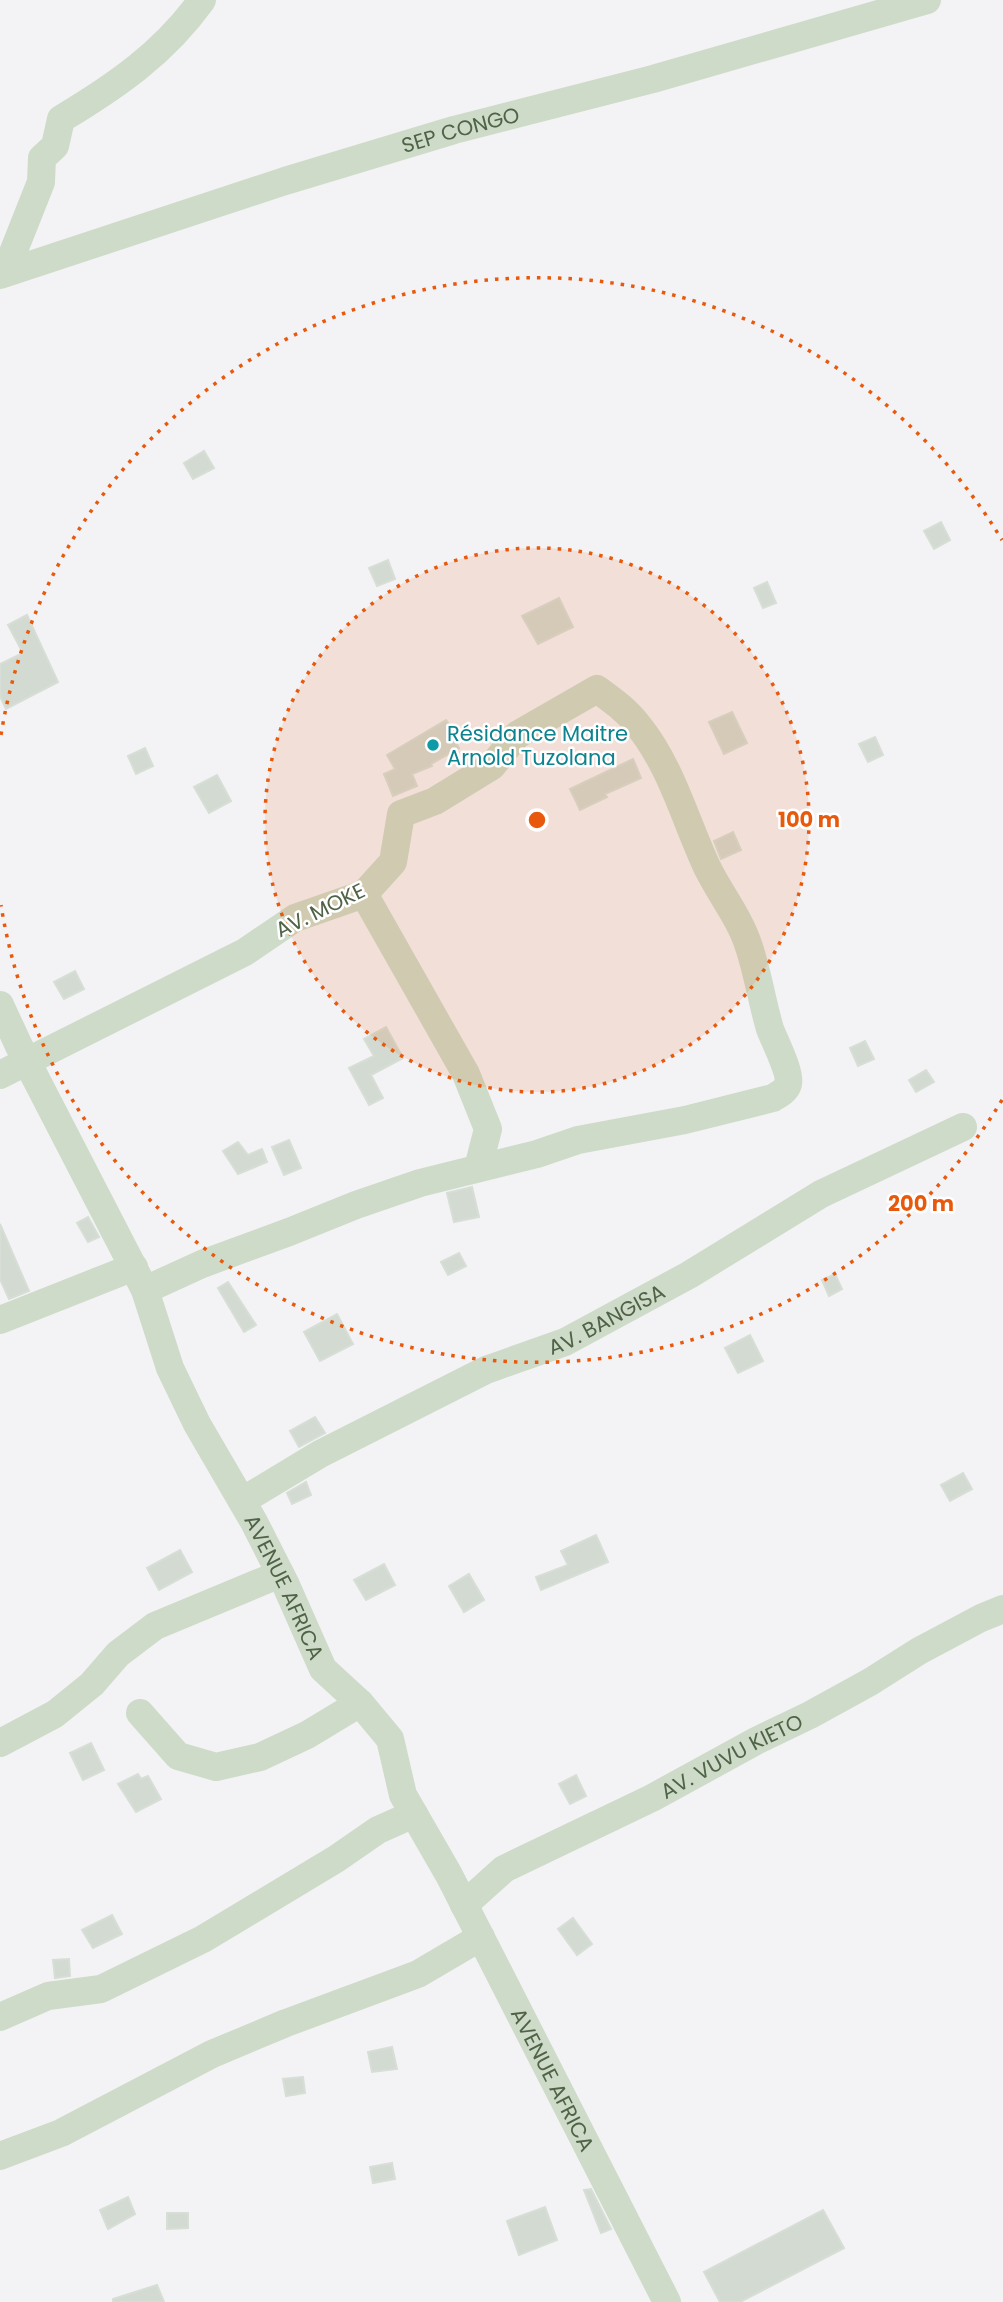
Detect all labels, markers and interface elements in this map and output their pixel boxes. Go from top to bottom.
street label: SEP CONGO [398,99,522,160]
place label: Résidance Maitre Arnold Tuzolana [447,719,628,772]
marker: Résidance Maitre Arnold Tuzolana [425,737,441,753]
text: 100 m [778,805,840,834]
centre of rings [525,808,549,832]
street label: AV. MOKE [270,876,370,944]
text: 200 m [888,1189,954,1218]
street label: AV. BANGISA [544,1276,670,1361]
street label: AVENUE AFRICA [238,1509,331,1664]
street label: AV. VUVU KIETO [655,1706,807,1805]
street label: AVENUE AFRICA [505,2003,602,2156]

